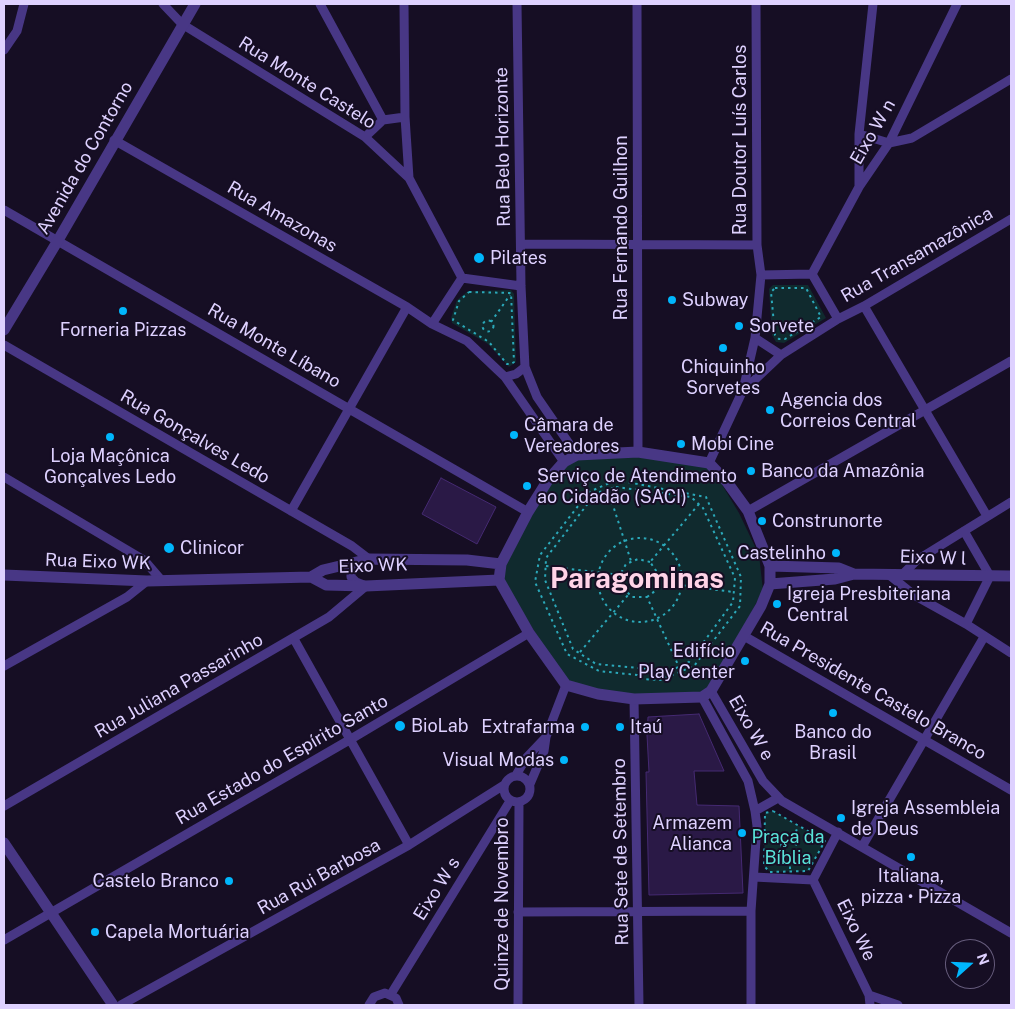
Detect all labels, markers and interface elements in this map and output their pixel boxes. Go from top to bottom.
street label: Rua Monte Castelo [235,32,379,134]
street label: Rua Doutor Luís Carlos [729,45,751,235]
street label: Rua Belo Horizonte [491,67,515,227]
street label: Avenida do Contorno [32,78,138,238]
street label: Eixo W n [846,96,900,168]
street label: Rua Fernando Guilhon [610,135,632,321]
street label: Rua Amazonas [223,177,341,257]
street label: Rua Transamazônica [837,203,997,307]
place label: Pilates [490,247,547,269]
marker: Pilates [472,251,486,265]
place label: Subway [682,289,748,311]
marker: Subway [666,294,678,306]
street label: Rua Monte Líbano [204,299,344,393]
marker: Forneria Pizzas [117,305,129,317]
place label: Sorvete [749,315,814,337]
place label: Forneria Pizzas [60,319,186,341]
marker: Sorvete [733,320,745,332]
marker: Chiquinho Sorvetes [717,342,729,354]
place label: Chiquinho Sorvetes [681,356,765,398]
street label: Rua Gonçalves Ledo [116,385,274,489]
place label: Agencia dos Correios Central [780,389,916,432]
marker: Agencia dos Correios Central [764,404,776,416]
place label: Câmara de Vereadores [524,414,619,456]
marker: Câmara de Vereadores [508,429,520,441]
marker: Loja Maçônica Gonçalves Ledo [104,431,116,443]
place label: Mobi Cine [691,433,774,455]
marker: Mobi Cine [675,438,687,450]
place label: Loja Maçônica Gonçalves Ledo [44,445,176,488]
place label: Banco da Amazônia [761,460,925,482]
place label: Serviço de Atendimento ao Cidadão (SACI) [537,465,737,508]
marker: Banco da Amazônia [745,465,757,477]
marker: Serviço de Atendimento ao Cidadão (SACI) [521,480,533,492]
place label: Construnorte [772,510,883,532]
marker: Construnorte [756,515,768,527]
place label: Clinicor [180,537,244,559]
marker: Clinicor [162,541,176,555]
place label: Castelinho [737,542,826,564]
street label: Eixo W l [899,546,967,570]
marker: Castelinho [830,547,842,559]
street label: Rua Eixo WK [45,549,151,575]
street label: Eixo WK [338,554,408,578]
district label: Paragominas [550,562,724,596]
place label: Igreja Presbiteriana Central [787,583,951,626]
marker: Igreja Presbiteriana Central [771,598,783,610]
street label: Rua Presidente Castelo Branco [756,617,990,765]
street label: Rua Juliana Passarinho [91,629,267,743]
place label: Edifício Play Center [638,640,735,682]
marker: Edifício Play Center [739,655,751,667]
street label: Rua Estado do Espírito Santo [172,690,392,830]
street label: Eixo W e [724,692,778,764]
marker: Banco do Brasil [827,707,839,719]
place label: BioLab [411,715,468,737]
place label: Extrafarma [481,716,575,738]
place label: Itaú [630,716,662,738]
marker: BioLab [393,719,407,733]
marker: Extrafarma [579,721,591,733]
marker: Itaú [614,721,626,733]
place label: Banco do Brasil [794,721,872,764]
place label: Visual Modas [442,749,554,771]
marker: Visual Modas [558,754,570,766]
street label: Rua Sete de Setembro [609,758,633,946]
place label: Igreja Assembleia de Deus [851,797,1000,840]
place label: Armazem Alianca [652,812,732,854]
marker: Igreja Assembleia de Deus [835,812,847,824]
street label: Quinze de Novembro [491,817,513,991]
park label: Praça da Bíblia [752,826,824,869]
marker: Armazem Alianca [736,827,748,839]
street label: Rua Rui Barbosa [254,834,384,920]
marker: Italiana, pizza • Pizza [905,851,917,863]
street label: Eixo W s [409,853,465,925]
place label: Italiana, pizza • Pizza [861,865,961,908]
place label: Castelo Branco [92,870,219,892]
marker: Castelo Branco [223,875,235,887]
street label: Eixo We [832,895,880,965]
place label: Capela Mortuária [105,921,249,943]
marker: Capela Mortuária [89,926,101,938]
north arrow [945,939,995,989]
text: N [974,951,993,967]

